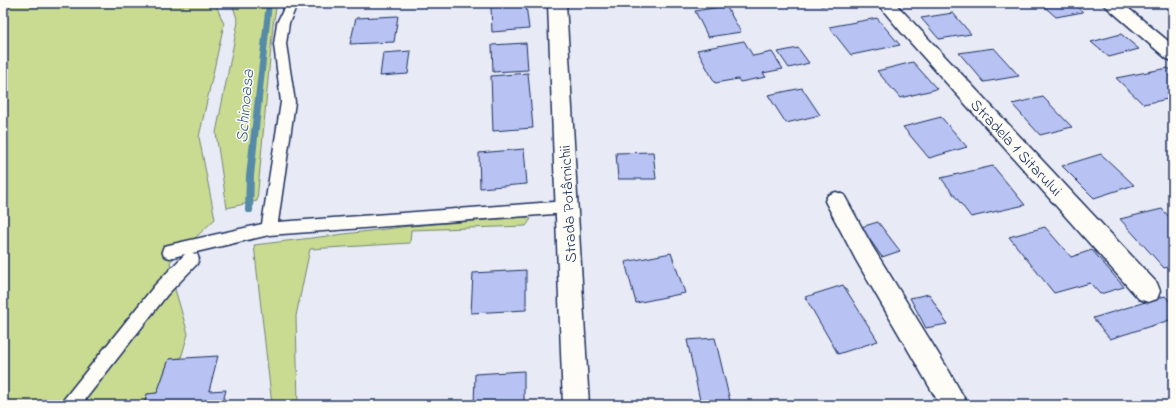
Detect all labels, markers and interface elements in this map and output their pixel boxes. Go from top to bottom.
water label: Schinoasa [230,67,261,144]
street label: Stradela 1 Sitarului [964,94,1067,203]
street label: Strada Potârnichii [554,144,584,263]

